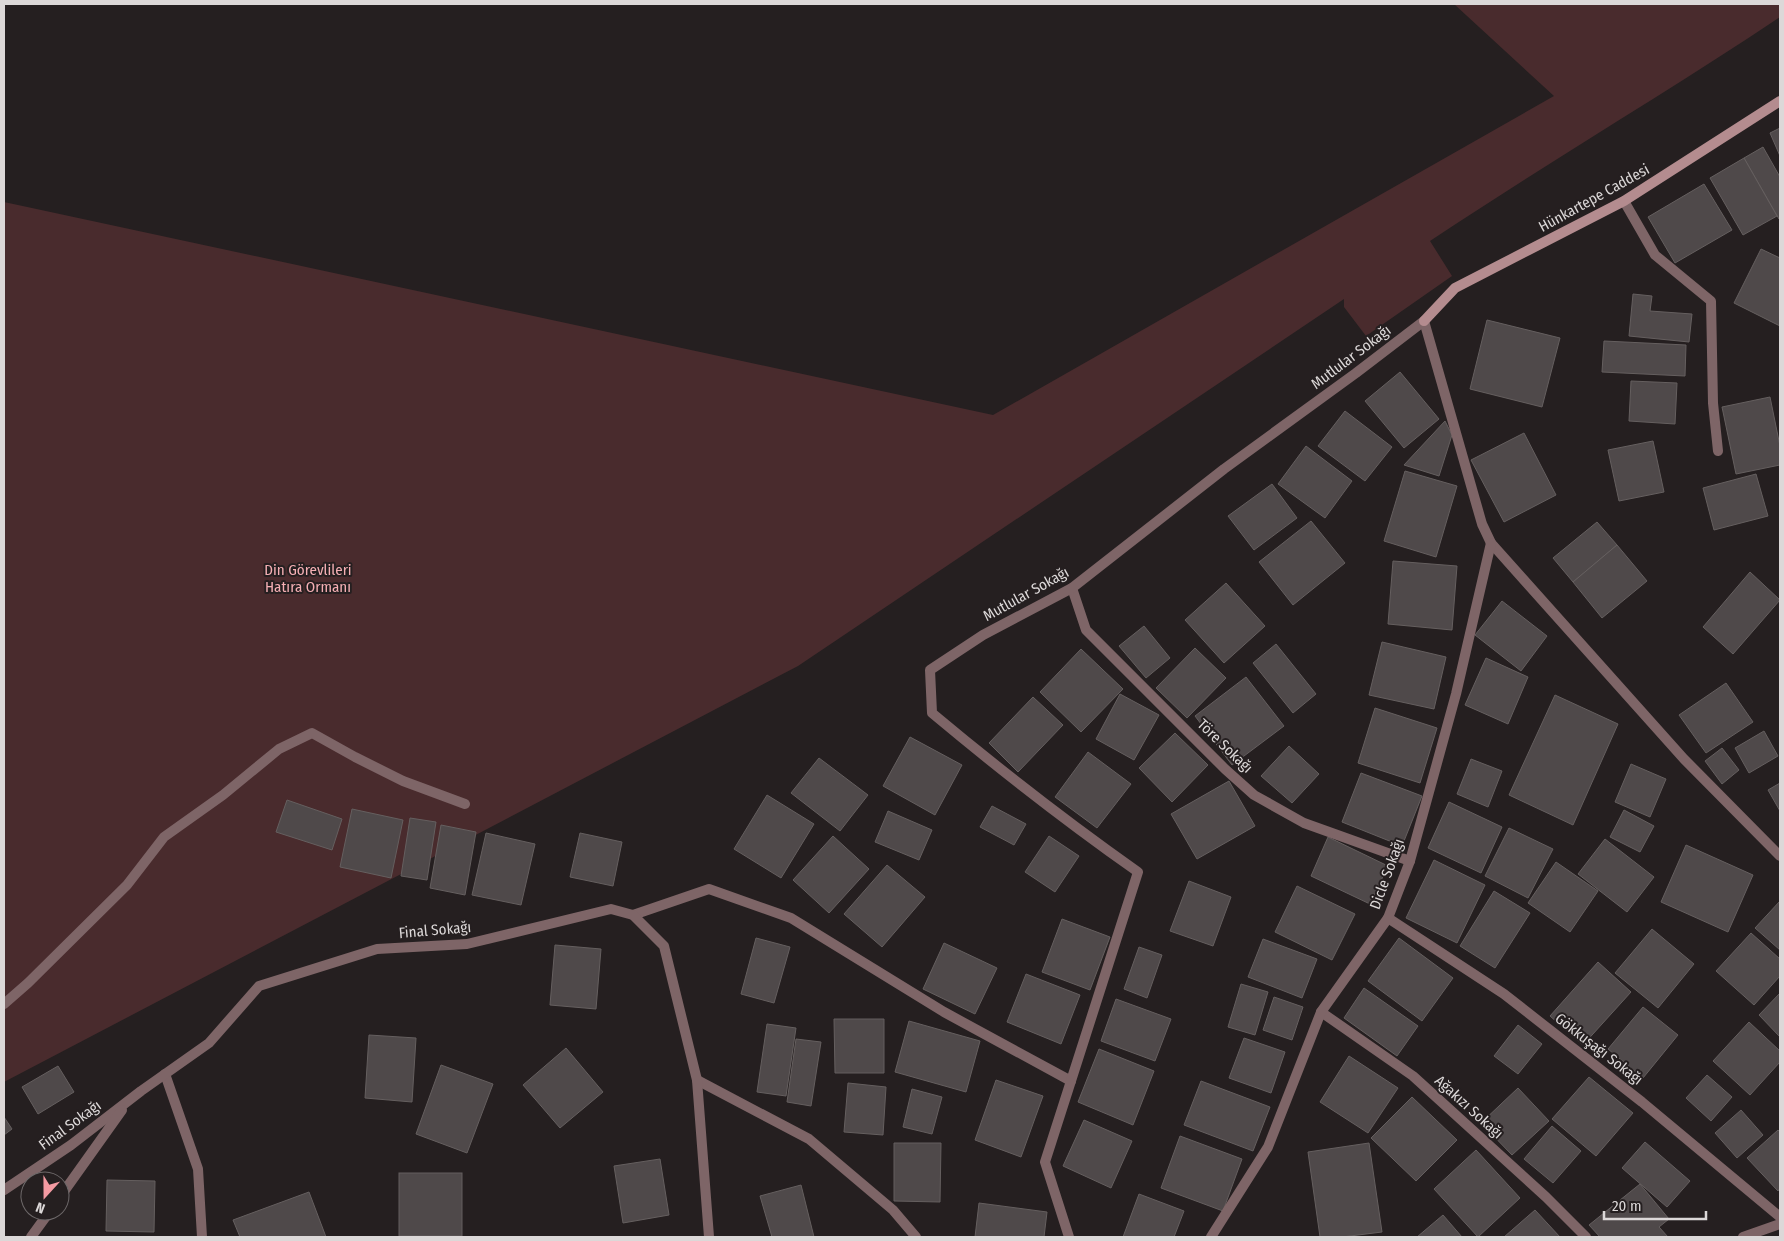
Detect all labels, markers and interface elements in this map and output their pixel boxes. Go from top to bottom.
street label: Hünkartepe Caddesi [1536,160,1652,236]
street label: Mutlular Sokağı [1308,321,1394,393]
park label: Din Görevlileri Hatıra Ormanı [264,561,352,596]
street label: Mutlular Sokağı [980,563,1072,625]
street label: Töre Sokağı [1194,715,1256,777]
street label: Dicle Sokağı [1366,836,1408,912]
street label: Final Sokağı [398,918,472,942]
street label: Gökkuşağı Sokağı [1552,1009,1646,1089]
street label: Ağakızı Sokağı [1431,1071,1507,1143]
street label: Final Sokağı [35,1096,105,1154]
north arrow [20,1171,70,1221]
scale bar [1604,1188,1706,1220]
text: 20 m [1612,1197,1642,1215]
text: N [34,1198,47,1217]

